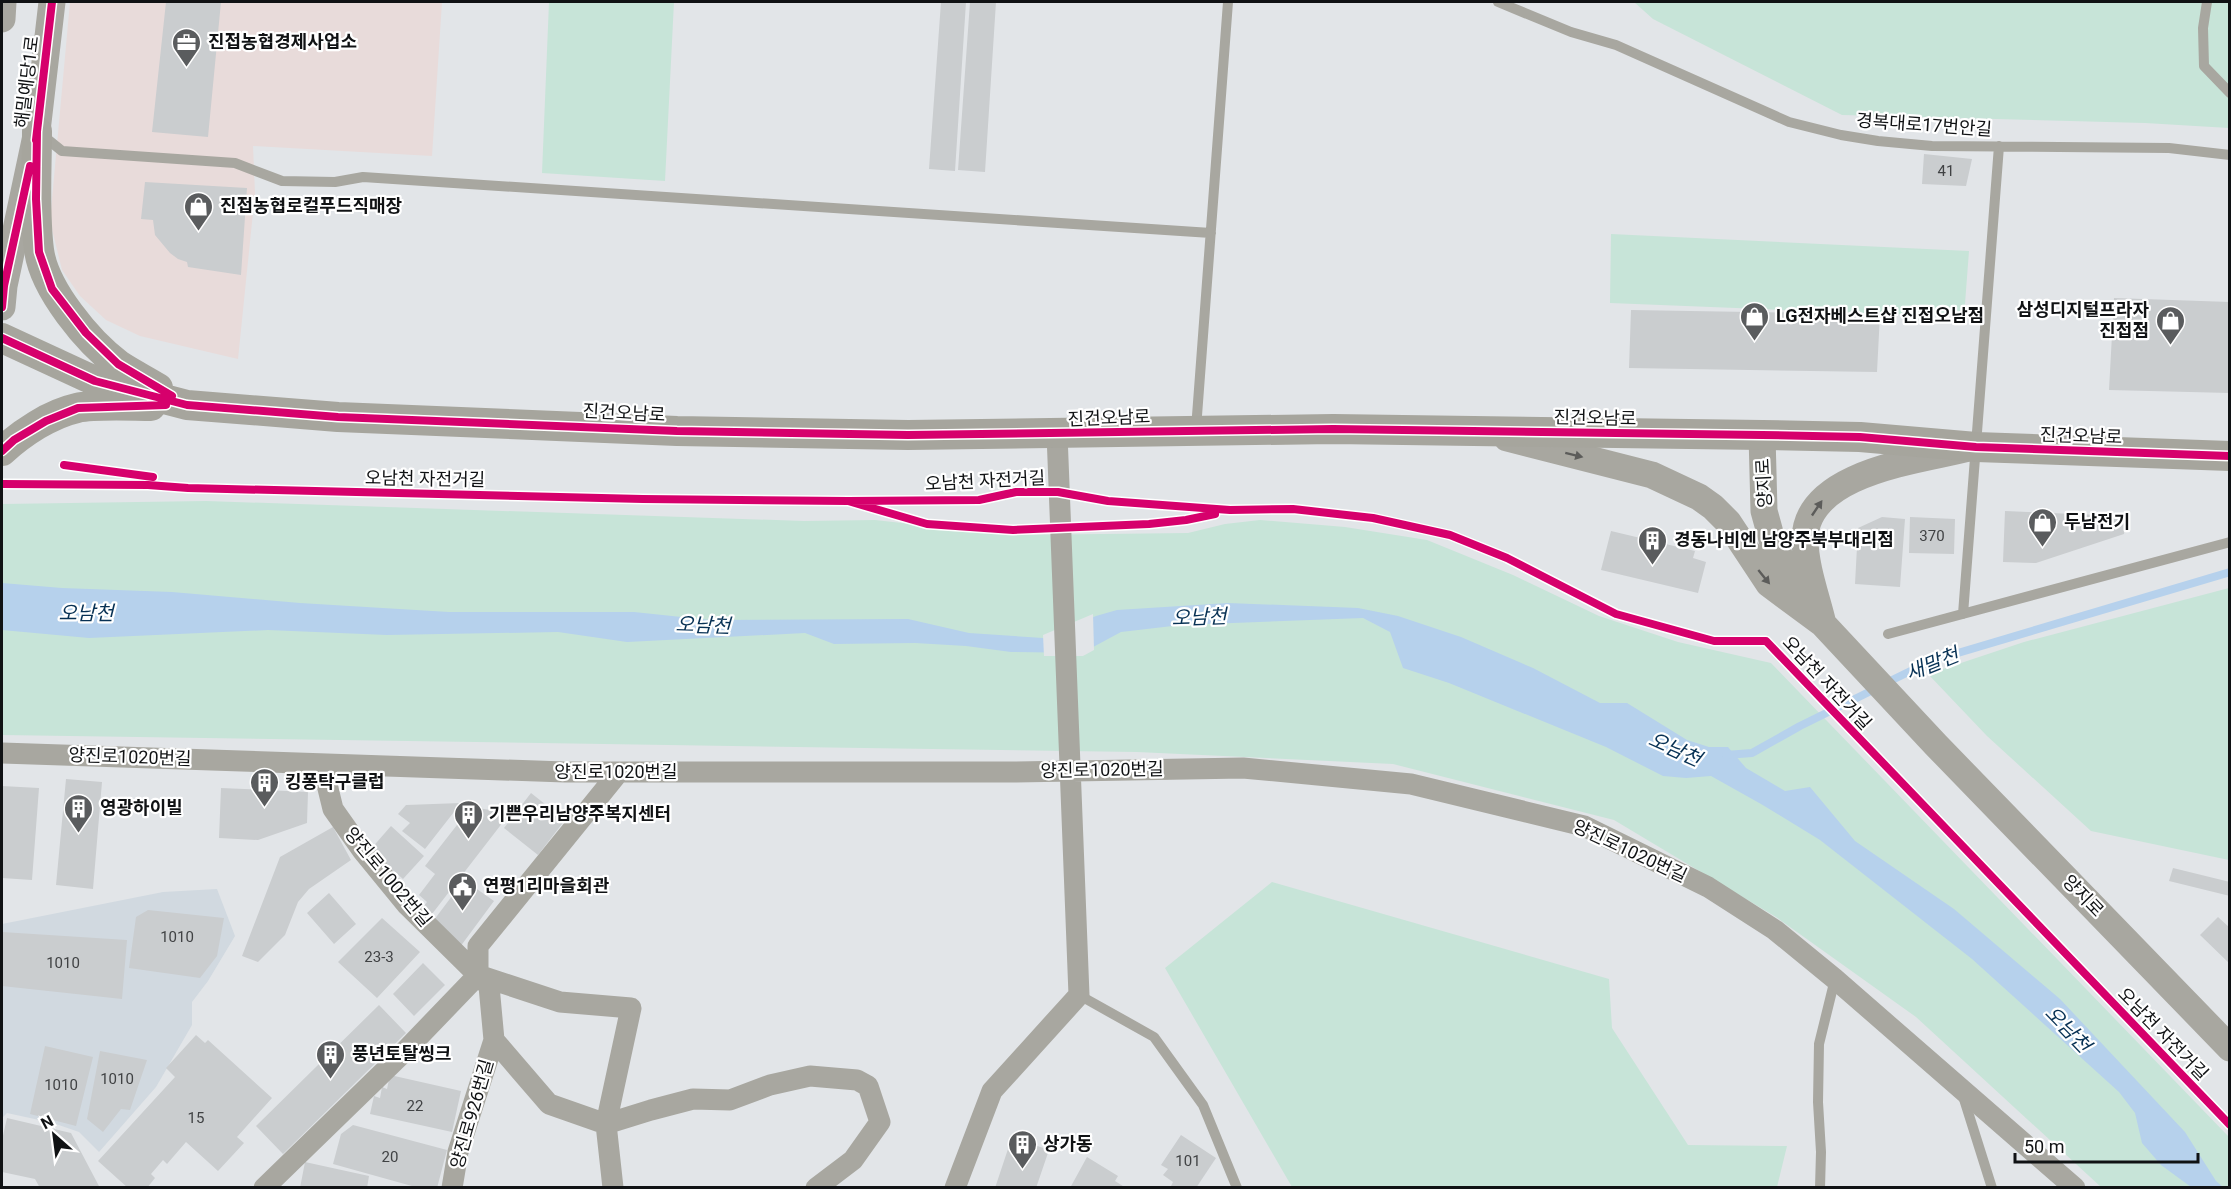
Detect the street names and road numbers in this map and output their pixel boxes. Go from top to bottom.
street label: 해밀예당1로 [10,35,43,129]
street label: 경복대로17번안길 [1855,109,1993,140]
street label: 진건오남로 [582,400,666,425]
street label: 진건오남로 [1067,406,1151,429]
street label: 진건오남로 [1553,406,1637,429]
street label: 진건오남로 [2039,424,2123,447]
street label: 양지로 [1752,458,1775,508]
street label: 오남천 자전거길 [365,467,485,490]
street label: 오남천 자전거길 [924,467,1046,494]
street label: 오남천 자전거길 [1779,631,1876,734]
street label: 양진로1020번길 [68,744,192,769]
street label: 양진로1020번길 [1040,758,1164,781]
street label: 양진로1020번길 [554,761,678,782]
street label: 양진로1020번길 [1570,815,1691,886]
street label: 양진로1002번길 [341,823,436,931]
street label: 양지로 [2059,870,2108,921]
street label: 오남천 자전거길 [2114,983,2213,1084]
street label: 양진로926번길 [446,1057,497,1171]

